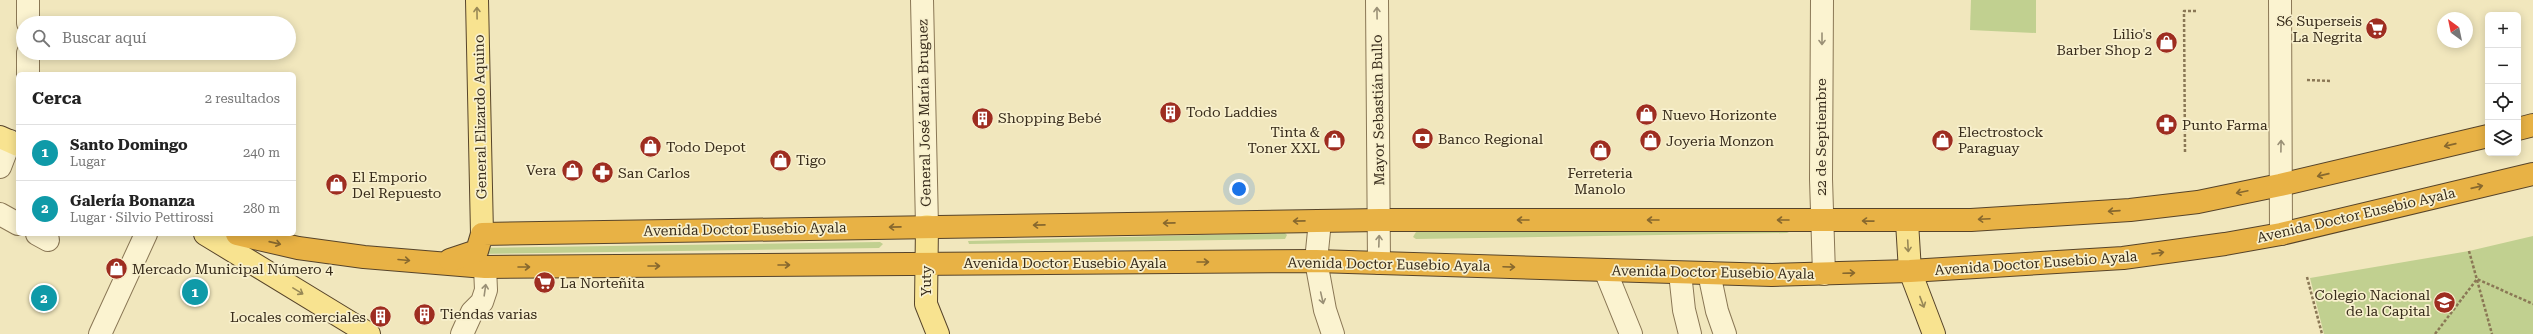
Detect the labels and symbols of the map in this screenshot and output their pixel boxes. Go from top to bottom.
one-way arrow [474,7,481,20]
one-way arrow [1373,7,1381,20]
north arrow [2437,12,2473,48]
place label: S6 Superseis La Negrita [2276,13,2362,45]
supermarket icon: S6 Superseis La Negrita [2364,16,2390,42]
street label: General José María Bruguez [914,19,934,207]
place label: Lilio's Barber Shop 2 [2056,26,2152,58]
shop icon: Lilio's Barber Shop 2 [2154,29,2180,55]
one-way arrow [1818,32,1826,45]
street label: General Elizardo Aquino [471,34,489,200]
street label: Mayor Sebastián Bullo [1369,34,1387,186]
street label: 22 de Septiembre [1813,78,1829,196]
building icon: Todo Laddies [1157,99,1183,125]
shop icon: Nuevo Horizonte [1633,102,1659,128]
place label: Todo Laddies [1186,104,1278,120]
building icon: Shopping Bebé [970,105,996,131]
place label: Nuevo Horizonte [1662,107,1777,123]
place label: Shopping Bebé [998,110,1102,126]
pharmacy icon: Punto Farma [2154,112,2180,138]
place label: Punto Farma [2182,117,2268,133]
place label: Tinta & Toner XXL [1248,124,1320,156]
place label: Electrostock Paraguay [1958,124,2043,156]
bank icon: Banco Regional [1409,126,1435,152]
shop icon: Tinta & Toner XXL [1322,127,1348,153]
shop icon: Electrostock Paraguay [1929,127,1955,153]
shop icon: Joyeria Monzon [1638,128,1664,154]
place label: Banco Regional [1438,131,1544,147]
place label: Joyeria Monzon [1666,133,1774,149]
shop icon: Todo Depot [638,134,664,160]
shop icon: Ferreteria Manolo [1587,138,1613,164]
place label: Todo Depot [666,139,746,155]
one-way arrow [2277,140,2285,153]
one-way arrow [2444,141,2457,149]
shop icon: Tigo [767,147,793,173]
place label: Tigo [796,152,826,168]
shop icon: Vera [559,157,585,183]
pharmacy icon: San Carlos [589,160,615,186]
place label: Vera [526,162,556,178]
place label: San Carlos [618,165,690,181]
place label: Ferreteria Manolo [1567,165,1633,197]
place label: El Emporio Del Repuesto [352,169,441,201]
one-way arrow [2317,171,2330,179]
shop icon: El Emporio Del Repuesto [324,172,350,198]
your location [1229,179,1249,199]
one-way arrow [2470,183,2483,190]
street label: Avenida Doctor Eusebio Ayala [2255,184,2457,246]
one-way arrow [2236,189,2249,197]
one-way arrow [2108,207,2121,214]
one-way arrow [1517,216,1530,224]
one-way arrow [1647,216,1660,224]
one-way arrow [1777,216,1790,224]
one-way arrow [1978,216,1991,223]
one-way arrow [1293,217,1306,225]
one-way arrow [1862,217,1875,225]
street label: Avenida Doctor Eusebio Ayala [643,219,847,239]
one-way arrow [1163,219,1176,227]
one-way arrow [1033,221,1046,228]
one-way arrow [889,223,902,230]
one-way arrow [1375,235,1383,248]
one-way arrow [269,239,282,247]
one-way arrow [1905,239,1912,252]
street label: Avenida Doctor Eusebio Ayala [1934,248,2138,278]
one-way arrow [2151,250,2164,257]
street label: Avenida Doctor Eusebio Ayala [1287,254,1491,274]
street label: Avenida Doctor Eusebio Ayala [963,255,1167,271]
shop icon: Mercado Municipal Número 4 [103,256,129,282]
one-way arrow [397,257,410,264]
one-way arrow [1196,258,1209,266]
place label: Mercado Municipal Número 4 [132,261,333,277]
one-way arrow [777,261,790,269]
one-way arrow [647,262,660,270]
street label: Avenida Doctor Eusebio Ayala [1611,262,1815,282]
one-way arrow [517,263,530,270]
one-way arrow [1502,263,1515,271]
street label: Yuty [918,265,934,297]
one-way arrow [1842,269,1855,277]
supermarket icon: La Norteñita [531,270,557,296]
place label: La Norteñita [560,275,645,291]
pin: 1 [182,277,208,307]
pin: 2 [31,283,57,313]
one-way arrow [481,283,489,296]
one-way arrow [292,287,304,295]
place label: Colegio Nacional de la Capital [2315,287,2431,319]
school or university icon: Colegio Nacional de la Capital [2432,290,2458,316]
one-way arrow [1319,291,1327,304]
one-way arrow [1918,296,1926,308]
building icon: Tiendas varias [412,301,438,327]
building icon: Locales comerciales [368,304,394,330]
place label: Tiendas varias [440,306,538,322]
place label: Locales comerciales [230,309,366,325]

